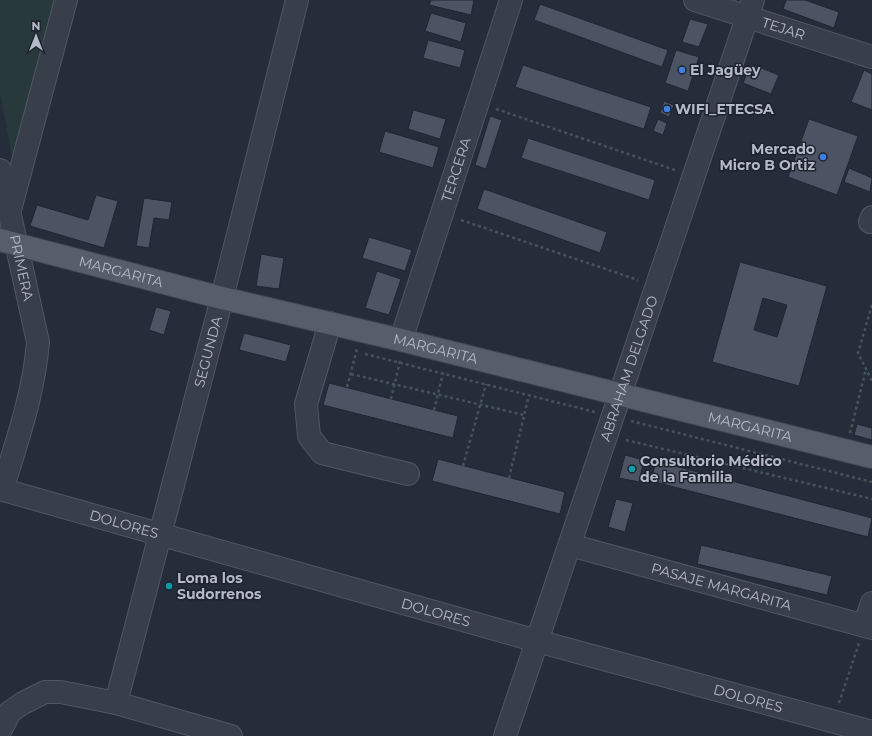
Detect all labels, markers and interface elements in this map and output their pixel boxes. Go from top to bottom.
street label: TEJAR [760,13,807,44]
north arrow [16,16,56,56]
text: N [32,19,40,33]
place label: El Jagüey [690,61,761,79]
marker: El Jagüey [677,65,687,75]
place label: WIFI_ETECSA [675,100,774,118]
marker: WIFI_ETECSA [662,104,672,114]
street label: TERCERA [437,134,475,204]
place label: Mercado Micro B Ortiz [719,140,815,174]
marker: Mercado Micro B Ortiz [818,152,828,162]
street label: PRIMERA [6,233,38,303]
street label: MARGARITA [77,252,166,291]
street label: ABRAHAM DELGADO [596,293,662,443]
street label: SEGUNDA [190,313,226,389]
street label: MARGARITA [392,330,481,368]
street label: MARGARITA [706,408,795,446]
place label: Consultorio Médico de la Familia [640,452,782,486]
marker: Consultorio Médico de la Familia [627,464,637,474]
street label: DOLORES [87,506,161,542]
street label: PASAJE MARGARITA [649,559,795,615]
place label: Loma los Sudorrenos [177,569,262,603]
marker: Loma los Sudorrenos [164,581,174,591]
street label: DOLORES [399,594,473,631]
street label: DOLORES [712,680,785,716]

